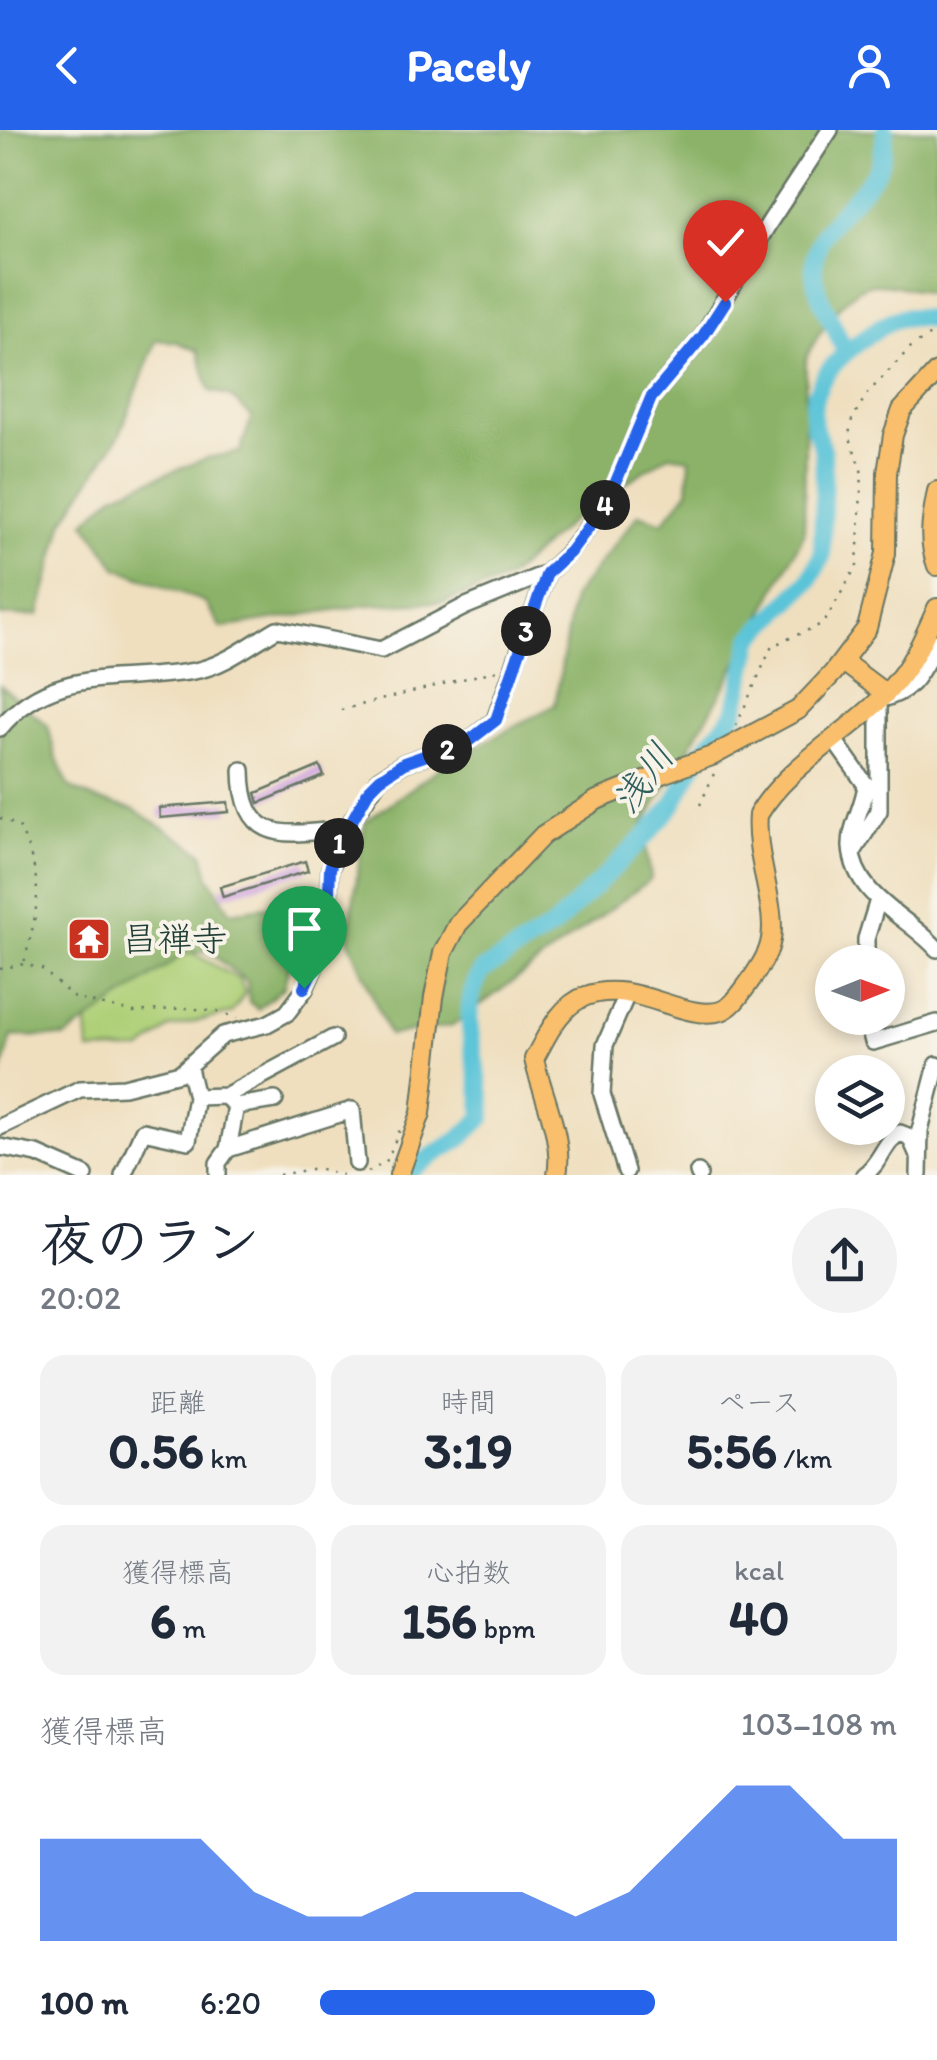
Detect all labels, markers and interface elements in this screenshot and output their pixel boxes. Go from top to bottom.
icon: back [40,38,95,93]
text: Pacely [406,38,531,92]
icon: person [842,38,897,93]
pin [683,200,768,303]
icon: check [698,215,753,270]
pin: 4 [580,480,630,530]
text: 4 [597,488,613,522]
pin: 3 [501,606,551,656]
text: 3 [518,614,534,648]
pin: 2 [422,724,472,774]
text: 2 [440,732,454,766]
water label: 浅川 [602,734,684,822]
pin: 1 [314,818,364,868]
text: 1 [333,826,346,860]
pin [262,886,347,989]
icon: arrive [277,901,332,956]
temple icon: 昌禅寺 [66,916,112,962]
place label: 昌禅寺 [122,918,227,960]
north arrow [815,945,905,1035]
map controls [815,945,905,1145]
button: layers [815,1055,905,1145]
text: 夜のラン [40,1208,260,1274]
button: share [792,1208,897,1313]
text: 20:02 [40,1279,121,1317]
text: 距離 [150,1385,206,1419]
text: 時間 [440,1385,497,1419]
text: ペース [718,1385,800,1419]
text: 0.56 [108,1420,204,1481]
text: 3:19 [424,1420,513,1481]
text: 5:56 [686,1420,777,1481]
text: km [204,1441,247,1475]
text: /km [777,1441,832,1475]
text: kcal [734,1553,784,1587]
text: 獲得標高 [122,1555,234,1589]
text: 心拍数 [426,1555,511,1589]
text: 40 [729,1587,790,1648]
text: 6 [150,1590,176,1651]
text: 156 [401,1590,477,1651]
text: m [176,1611,206,1645]
text: bpm [477,1611,536,1645]
text: 103–108 m [741,1705,897,1743]
text: 獲得標高 [40,1712,168,1750]
text: 100 m [40,1984,128,2022]
text: 6:20 [200,1984,261,2022]

